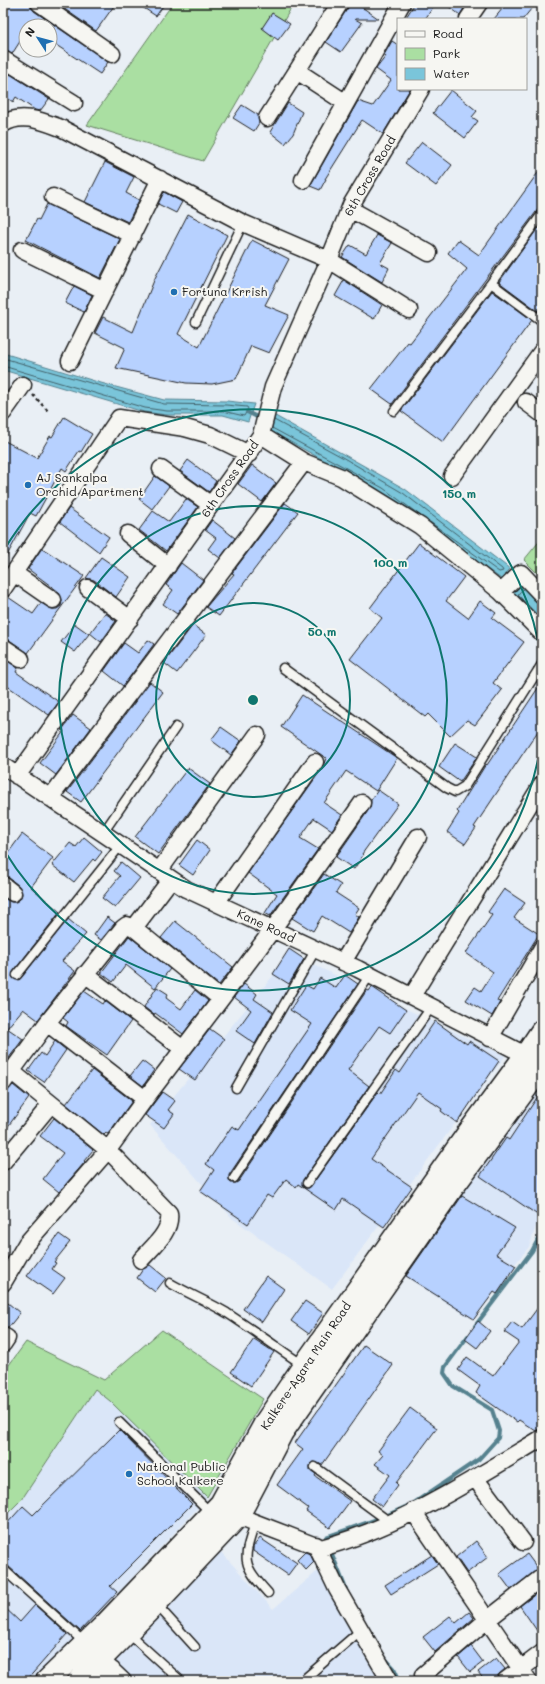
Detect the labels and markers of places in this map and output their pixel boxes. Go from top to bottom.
place label: Fortuna Krrish [182,283,267,299]
marker: Fortuna Krrish [169,287,179,297]
place label: AJ Sankalpa Orchid Apartment [36,469,144,499]
marker: AJ Sankalpa Orchid Apartment [23,480,33,490]
centre of rings [246,693,260,707]
place label: National Public School Kalkere [137,1458,226,1488]
marker: National Public School Kalkere [124,1469,134,1479]

